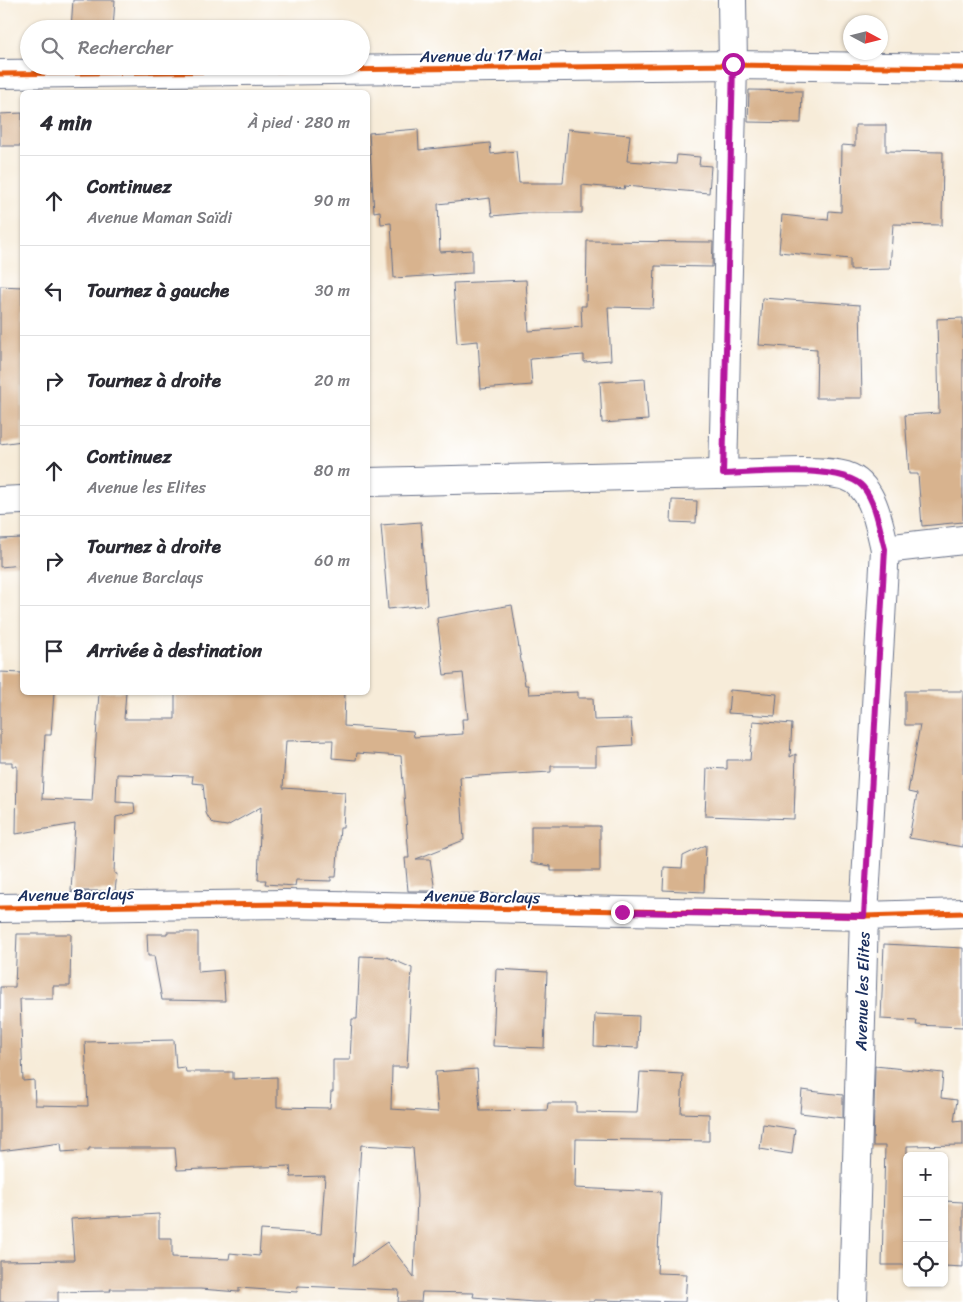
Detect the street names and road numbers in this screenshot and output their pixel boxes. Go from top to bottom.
street label: Avenue du 17 Mai [419,40,543,71]
street label: Avenue Barclays [17,879,135,910]
street label: Avenue Barclays [423,881,541,912]
street label: Avenue les Elites [846,931,879,1052]

